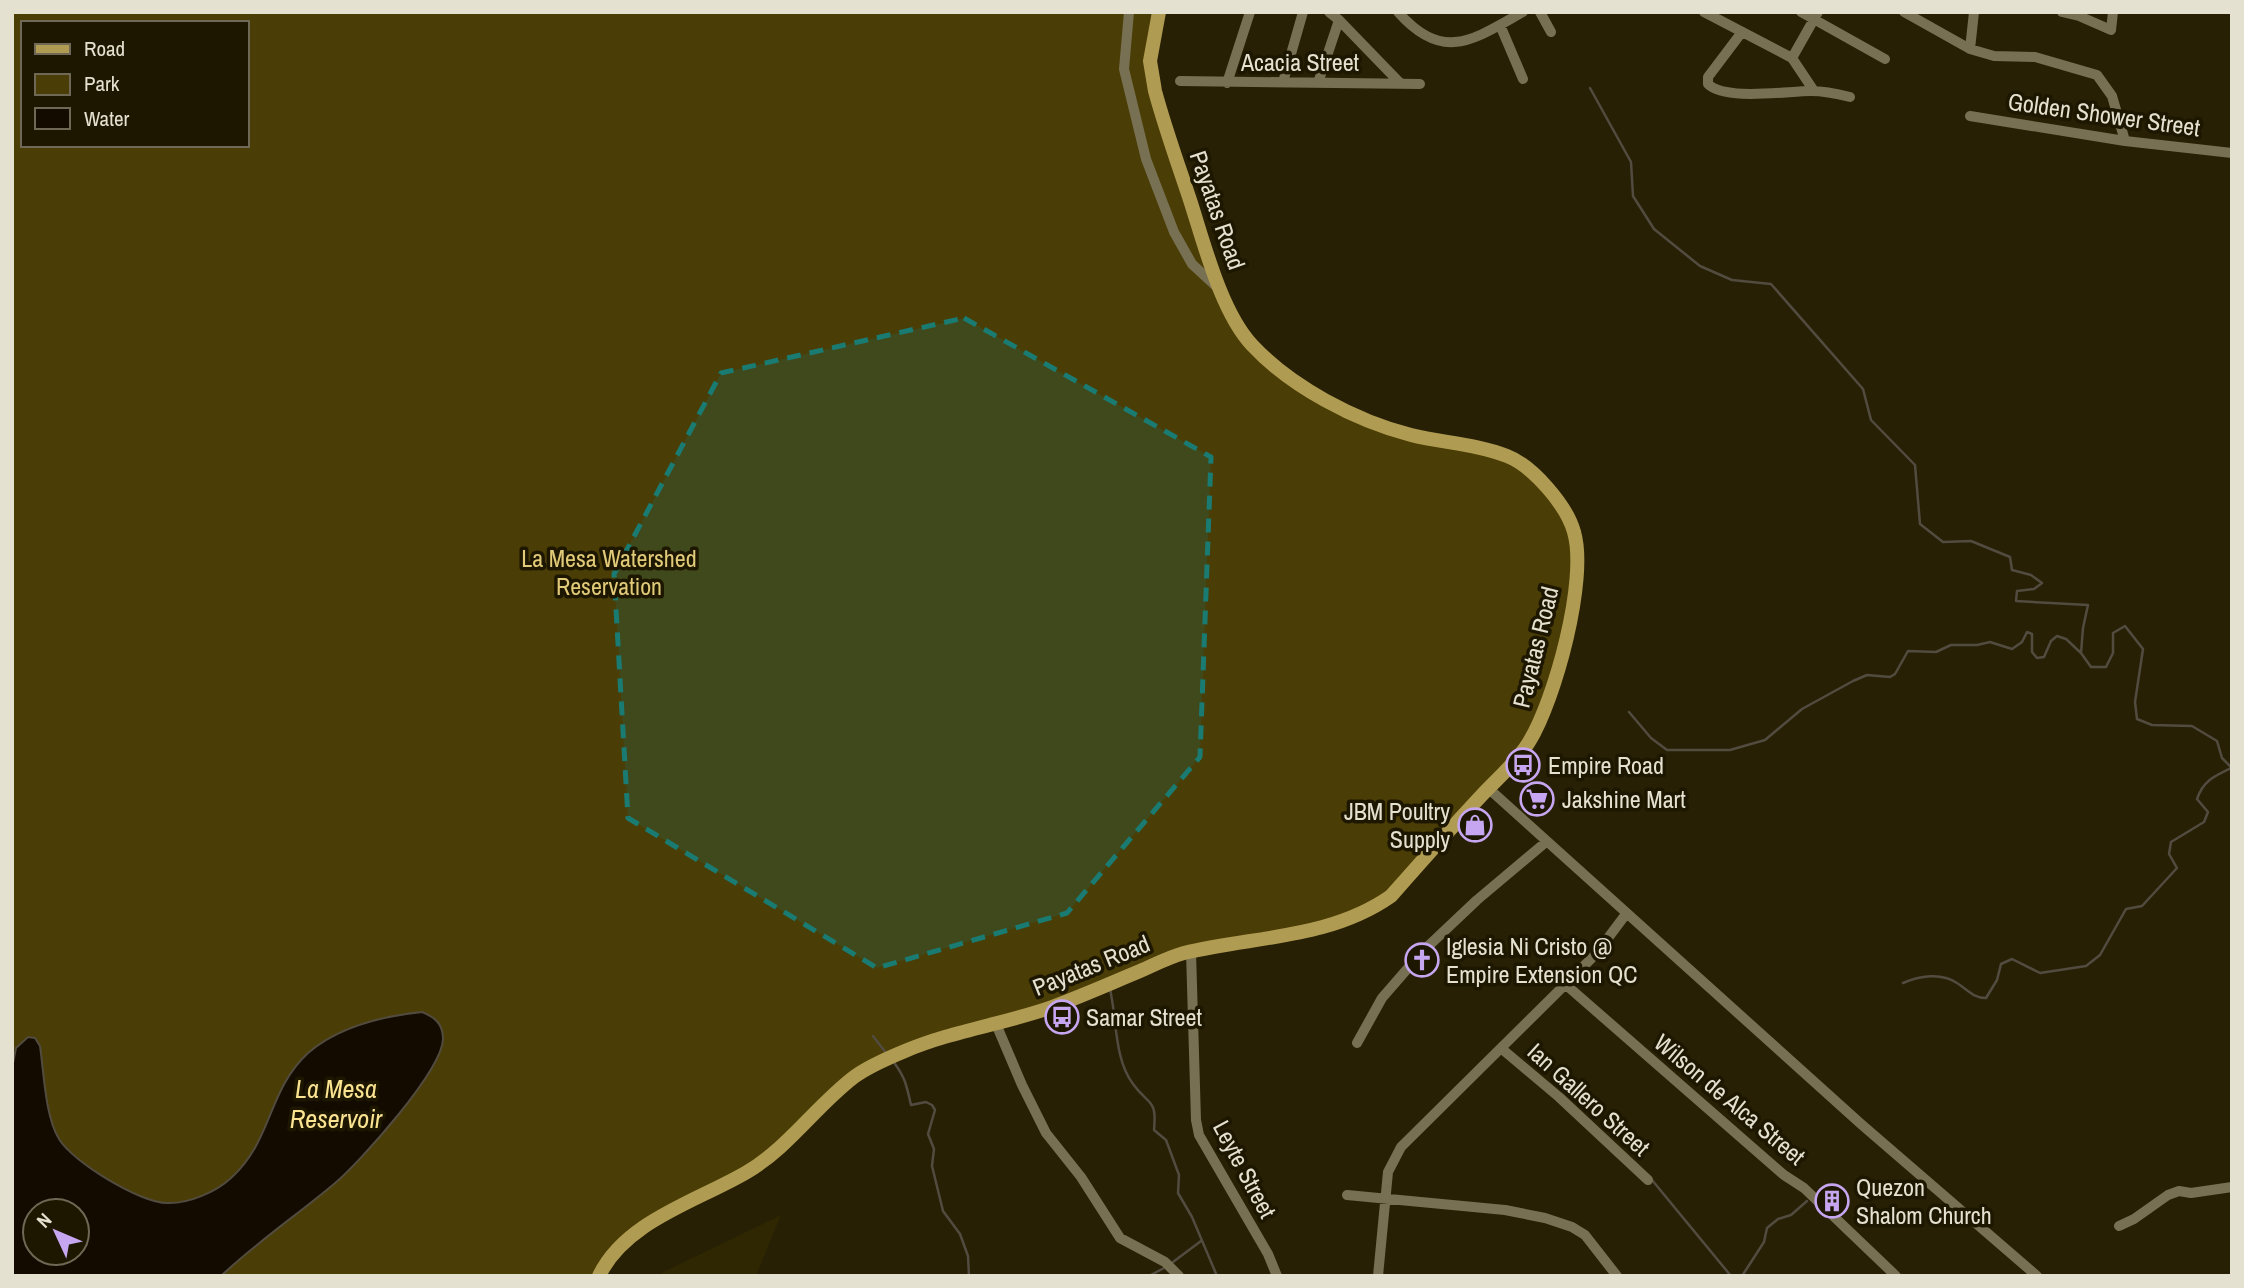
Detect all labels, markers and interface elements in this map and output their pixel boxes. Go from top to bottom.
legend [21,21,248,147]
text: Road [84,34,125,63]
street label: Acacia Street [1240,46,1360,78]
text: Park [84,69,120,98]
street label: Golden Shower Street [2006,85,2203,143]
text: Water [84,104,130,133]
street label: Payatas Road [1183,146,1253,274]
park label: La Mesa Watershed Reservation [521,542,697,602]
street label: Payatas Road [1505,583,1565,711]
bus stop icon: Empire Road [1504,746,1542,784]
place label: Empire Road [1548,749,1664,781]
supermarket icon: Jakshine Mart [1518,780,1556,818]
place label: Jakshine Mart [1562,783,1686,815]
place label: JBM Poultry Supply [1344,795,1450,855]
shop icon: JBM Poultry Supply [1456,806,1494,844]
street label: Payatas Road [1028,927,1154,1003]
place label: Iglesia Ni Cristo @ Empire Extension QC [1446,930,1637,990]
church icon: Iglesia Ni Cristo @ Empire Extension QC [1403,941,1441,979]
bus stop icon: Samar Street [1043,998,1081,1036]
place label: Samar Street [1086,1001,1202,1033]
street label: Wilson de Alca Street [1648,1026,1813,1172]
street label: Ian Gallero Street [1521,1036,1657,1163]
water label: La Mesa Reservoir [290,1071,383,1136]
street label: Leyte Street [1206,1115,1284,1224]
place label: Quezon Shalom Church [1856,1171,1992,1231]
building icon: Quezon Shalom Church [1813,1182,1851,1220]
north arrow [21,1197,91,1267]
text: N [31,1207,57,1233]

